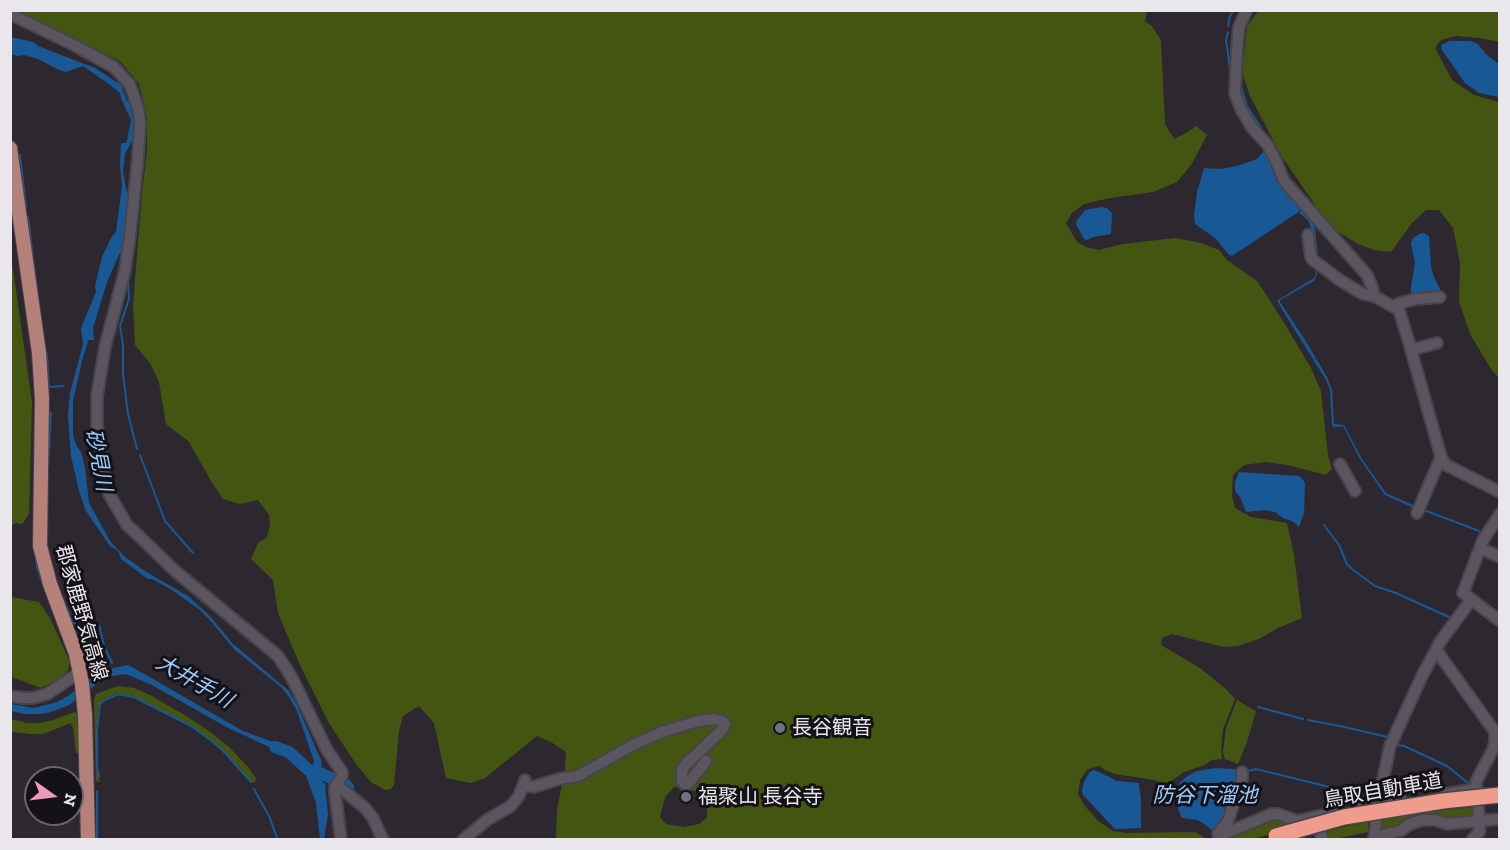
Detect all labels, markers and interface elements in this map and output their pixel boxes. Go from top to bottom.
water label: 砂見川 [80,427,116,493]
street label: 郡家鹿野気高線 [50,542,112,684]
water label: 大井手川 [151,650,237,714]
place label: 長谷観音 [792,716,872,740]
marker: 長谷観音 [773,721,787,735]
north arrow [24,766,84,826]
street label: 鳥取自動車道 [1322,769,1444,813]
water label: 防谷下溜池 [1153,783,1257,809]
place label: 福聚山 長谷寺 [698,785,823,809]
marker: 福聚山 長谷寺 [679,790,693,804]
text: N [59,792,81,808]

